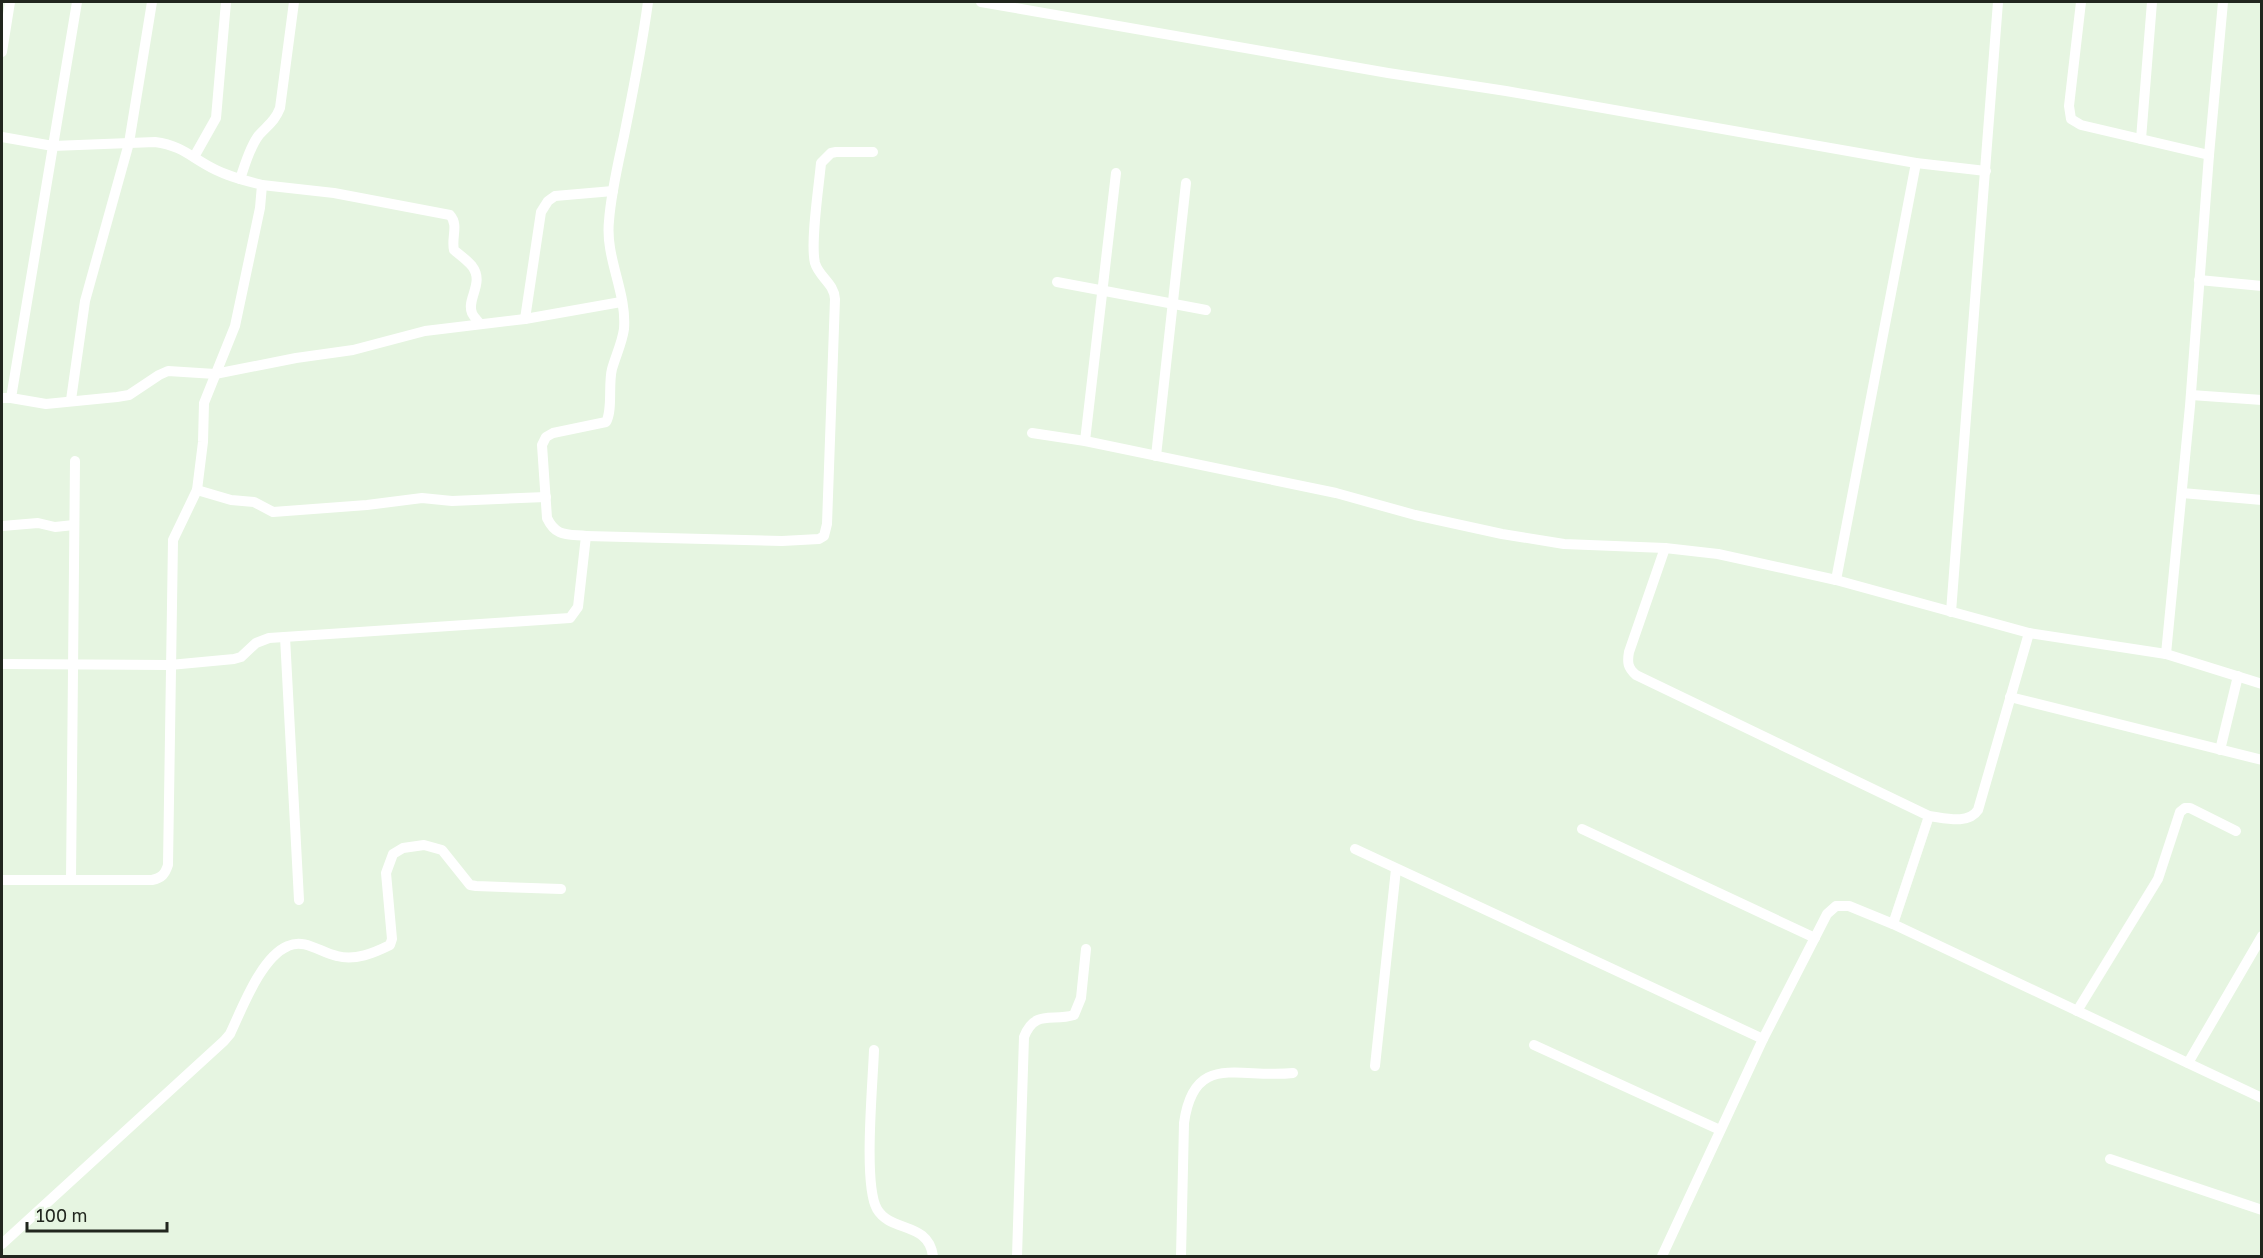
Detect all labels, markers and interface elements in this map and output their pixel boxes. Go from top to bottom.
scale bar [27,1195,166,1233]
text: 100 m [36,1204,87,1226]

